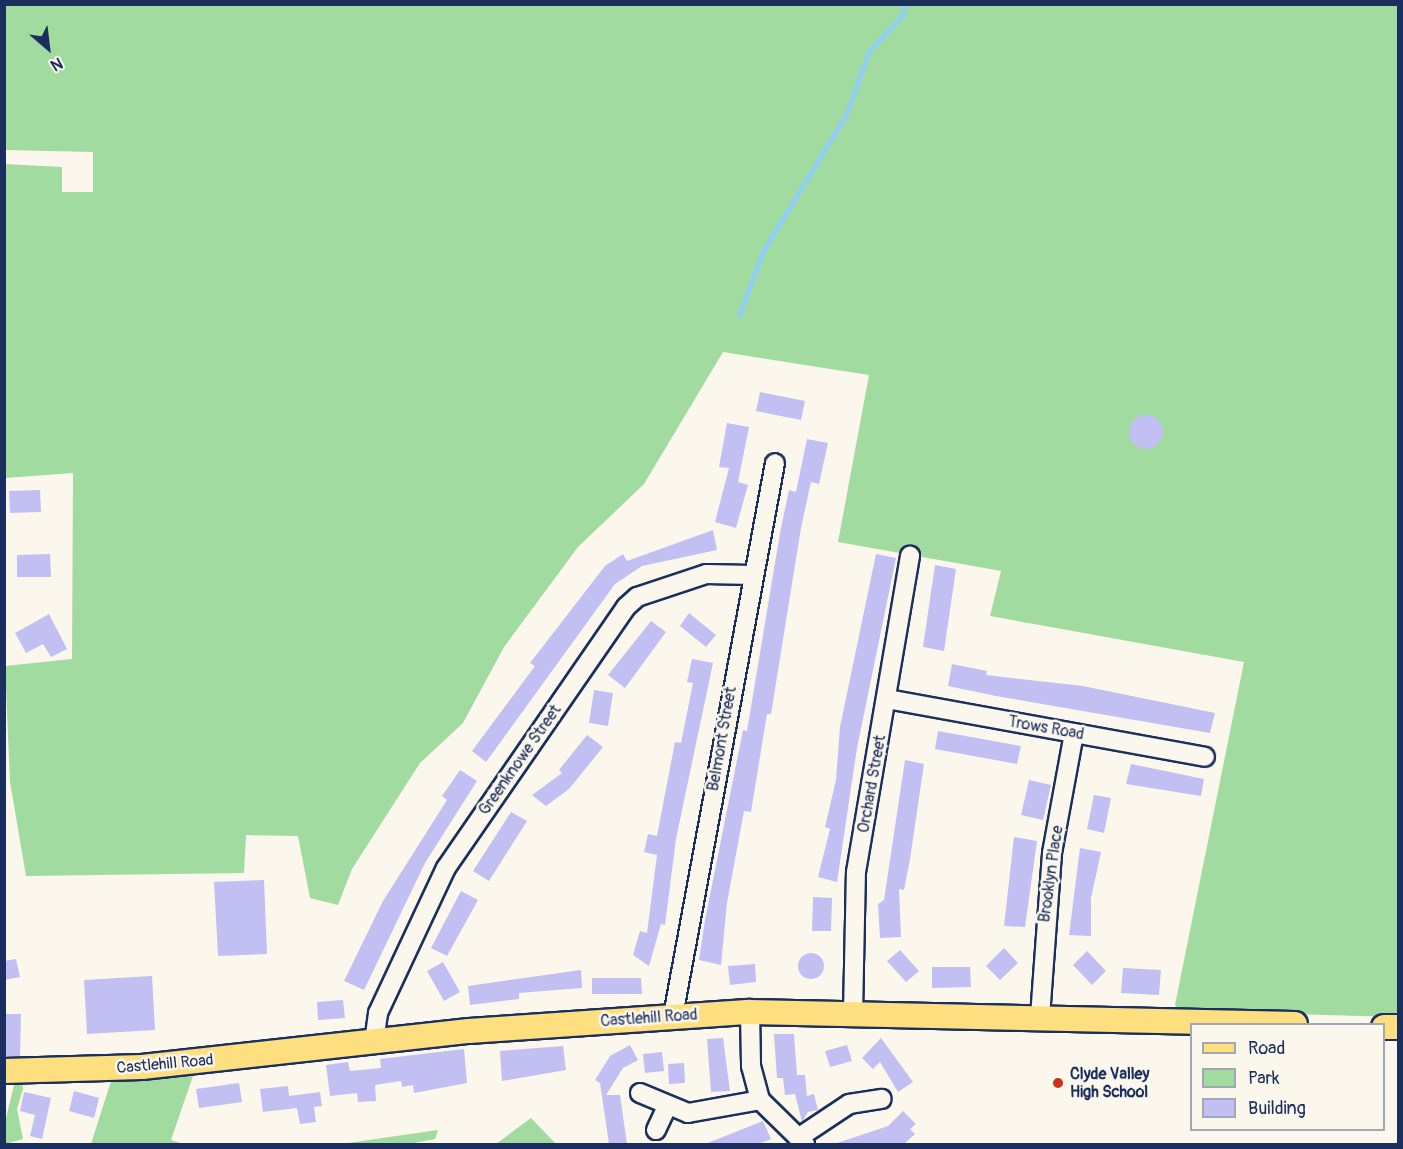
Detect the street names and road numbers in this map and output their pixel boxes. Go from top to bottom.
street label: Belmont Street [703,685,741,793]
street label: Greenknowe Street [475,701,565,819]
street label: Trows Road [1007,712,1085,744]
street label: Orchard Street [854,734,890,834]
street label: Brooklyn Place [1035,824,1067,924]
street label: Castlehill Road [600,1005,698,1031]
street label: Castlehill Road [116,1050,214,1078]

